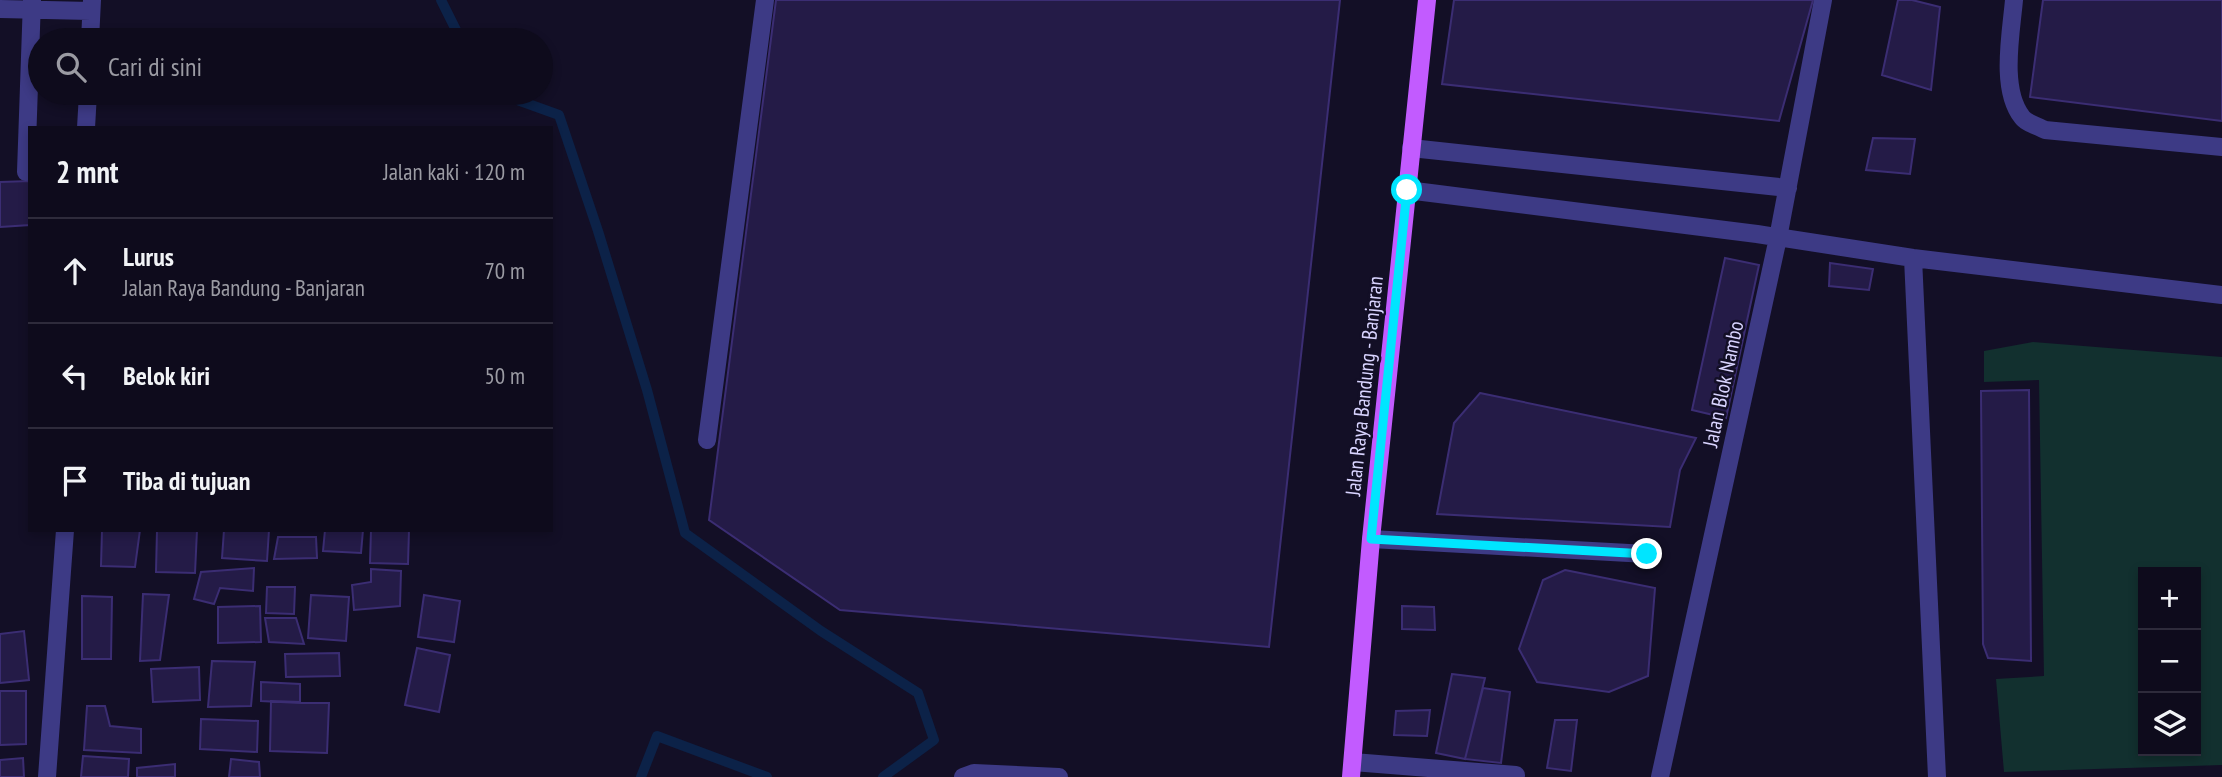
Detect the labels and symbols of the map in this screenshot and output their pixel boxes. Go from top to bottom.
route start [1391,174,1422,205]
street label: Jalan Raya Bandung - Banjaran [1339,275,1389,498]
street label: Jalan Blok Nambo [1696,319,1750,450]
route end [1631,538,1662,569]

